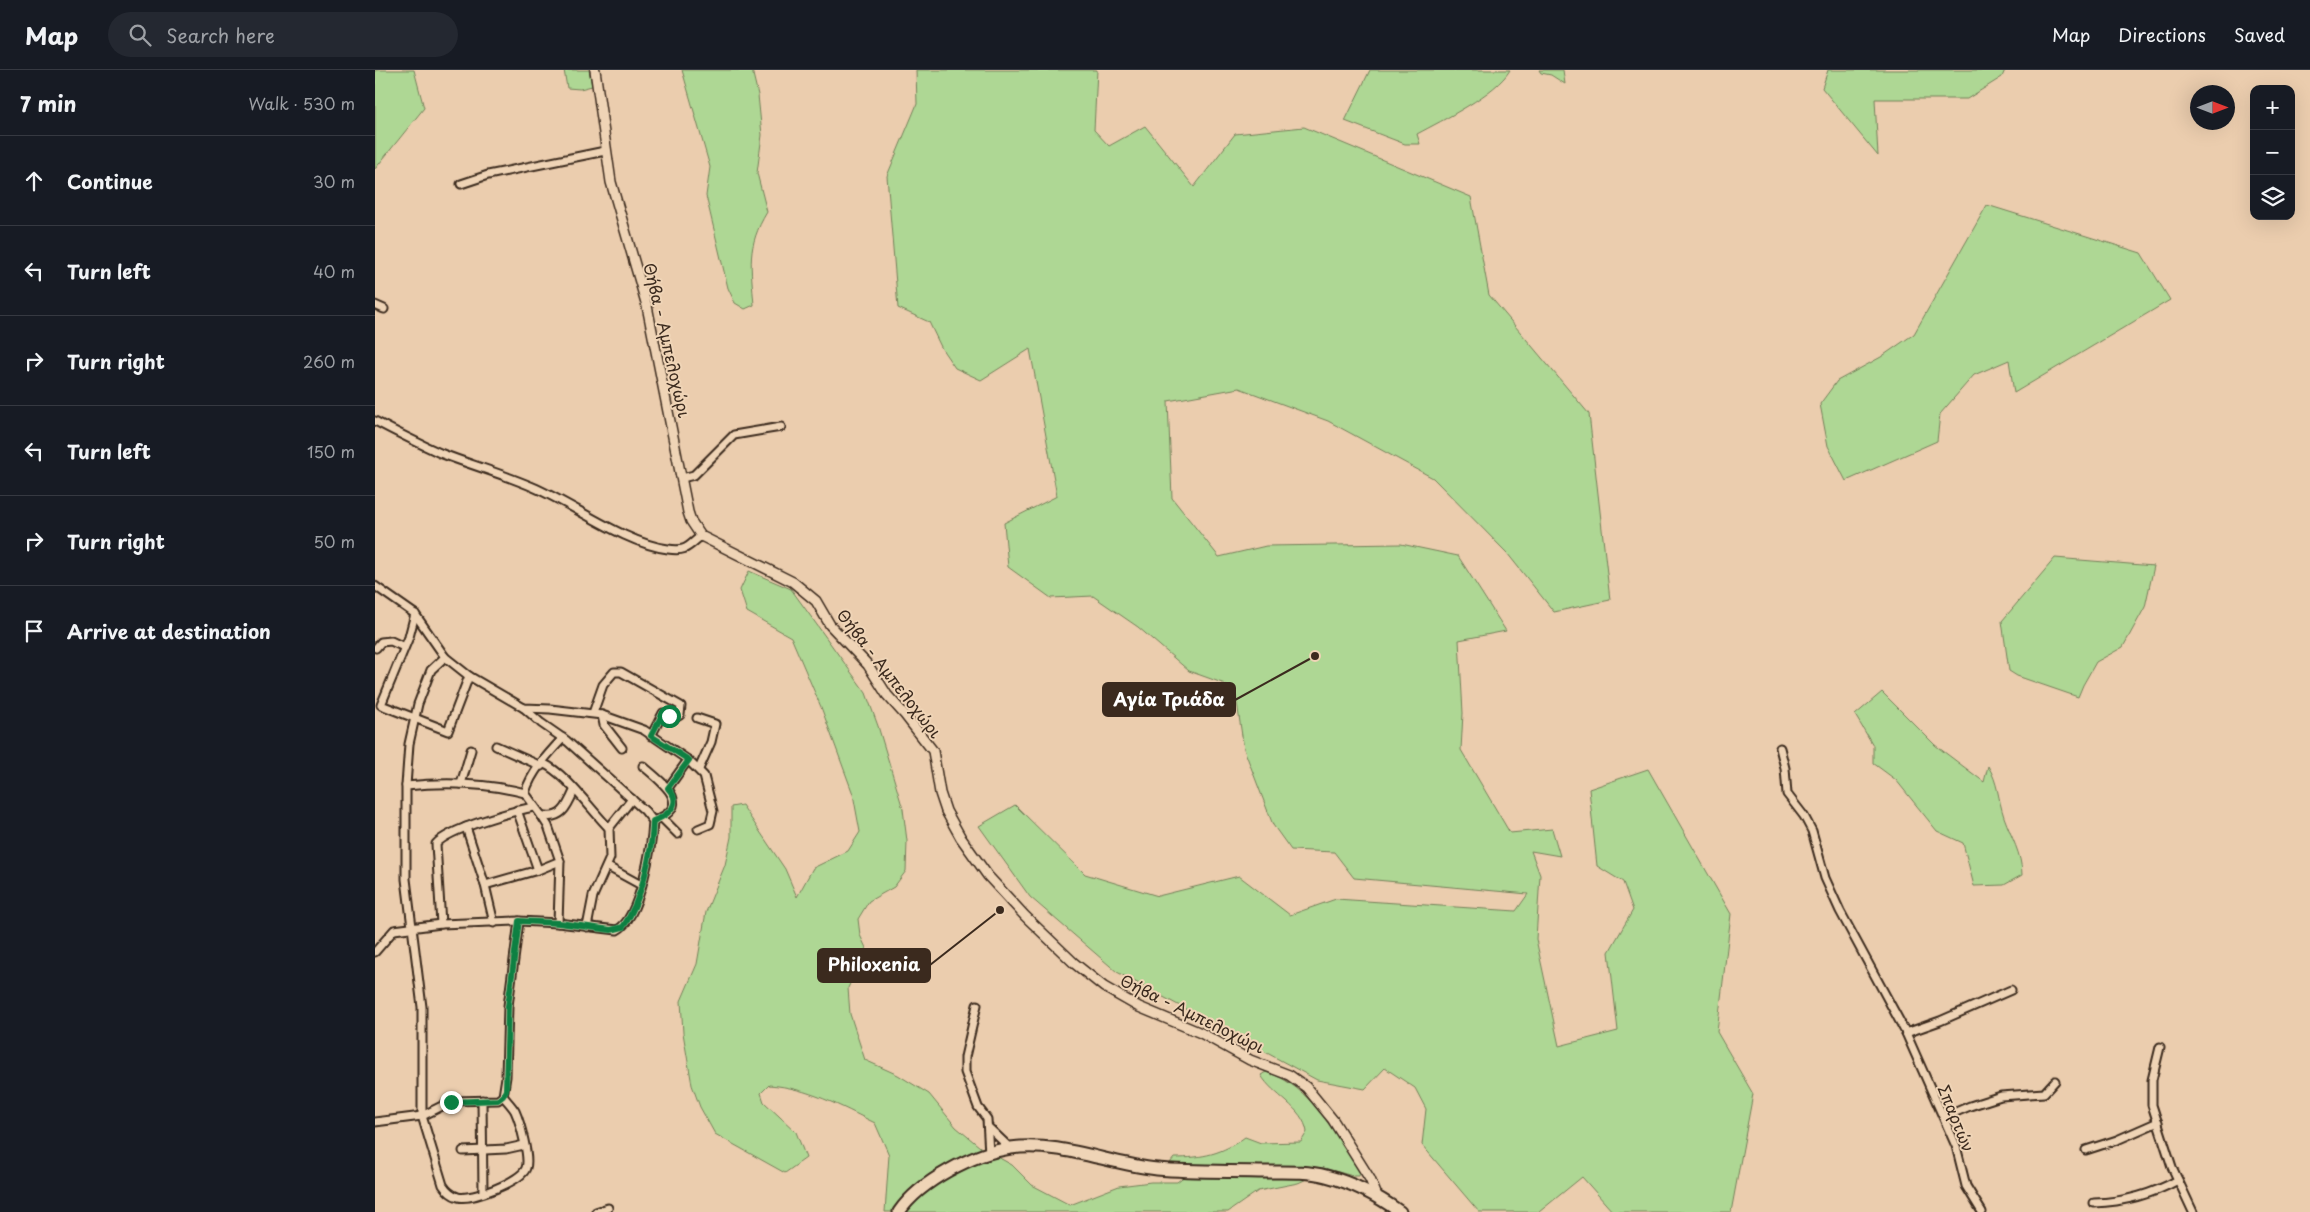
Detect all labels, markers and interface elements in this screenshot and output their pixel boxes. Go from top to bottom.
search box [108,12,458,57]
text: Map [25,17,78,53]
icon: search [126,21,154,49]
text: Search here [166,21,275,49]
text: Map [2052,21,2090,48]
text: Directions [2118,21,2206,48]
text: Saved [2234,21,2285,48]
north arrow [2190,85,2235,130]
map controls [2250,85,2295,220]
button: + [2250,85,2295,130]
text: 7 min [20,87,76,119]
text: Walk · 530 m [248,91,355,115]
button: − [2250,130,2295,175]
icon: ahead [20,167,48,195]
text: Continue [67,167,153,195]
text: 30 m [313,169,355,193]
button: layers [2250,175,2295,220]
icon: left [20,257,48,285]
text: Turn left [67,257,151,285]
text: 40 m [313,259,355,283]
street label: Θήβα - Αμπελοχώρι [638,260,698,420]
icon: right [20,347,48,375]
text: Turn right [67,347,165,375]
text: 260 m [303,349,355,373]
icon: left [20,437,48,465]
text: Turn left [67,437,151,465]
text: 150 m [307,439,355,463]
icon: right [20,527,48,555]
text: Turn right [67,527,165,555]
text: 50 m [314,529,355,553]
street label: Θήβα - Αμπελοχώρι [832,603,948,743]
icon: arrive [20,617,48,645]
text: Arrive at destination [67,617,271,645]
callout: Αγία Τριάδα [1103,683,1235,716]
text: Αγία Τριάδα [1112,685,1225,712]
route start [658,705,681,728]
callout: Philoxenia [818,949,930,982]
text: Philoxenia [828,950,921,977]
street label: Θήβα - Αμπελοχώρι [1117,968,1269,1058]
street label: Σπαρτών [1933,1081,1981,1155]
route end [440,1091,463,1114]

